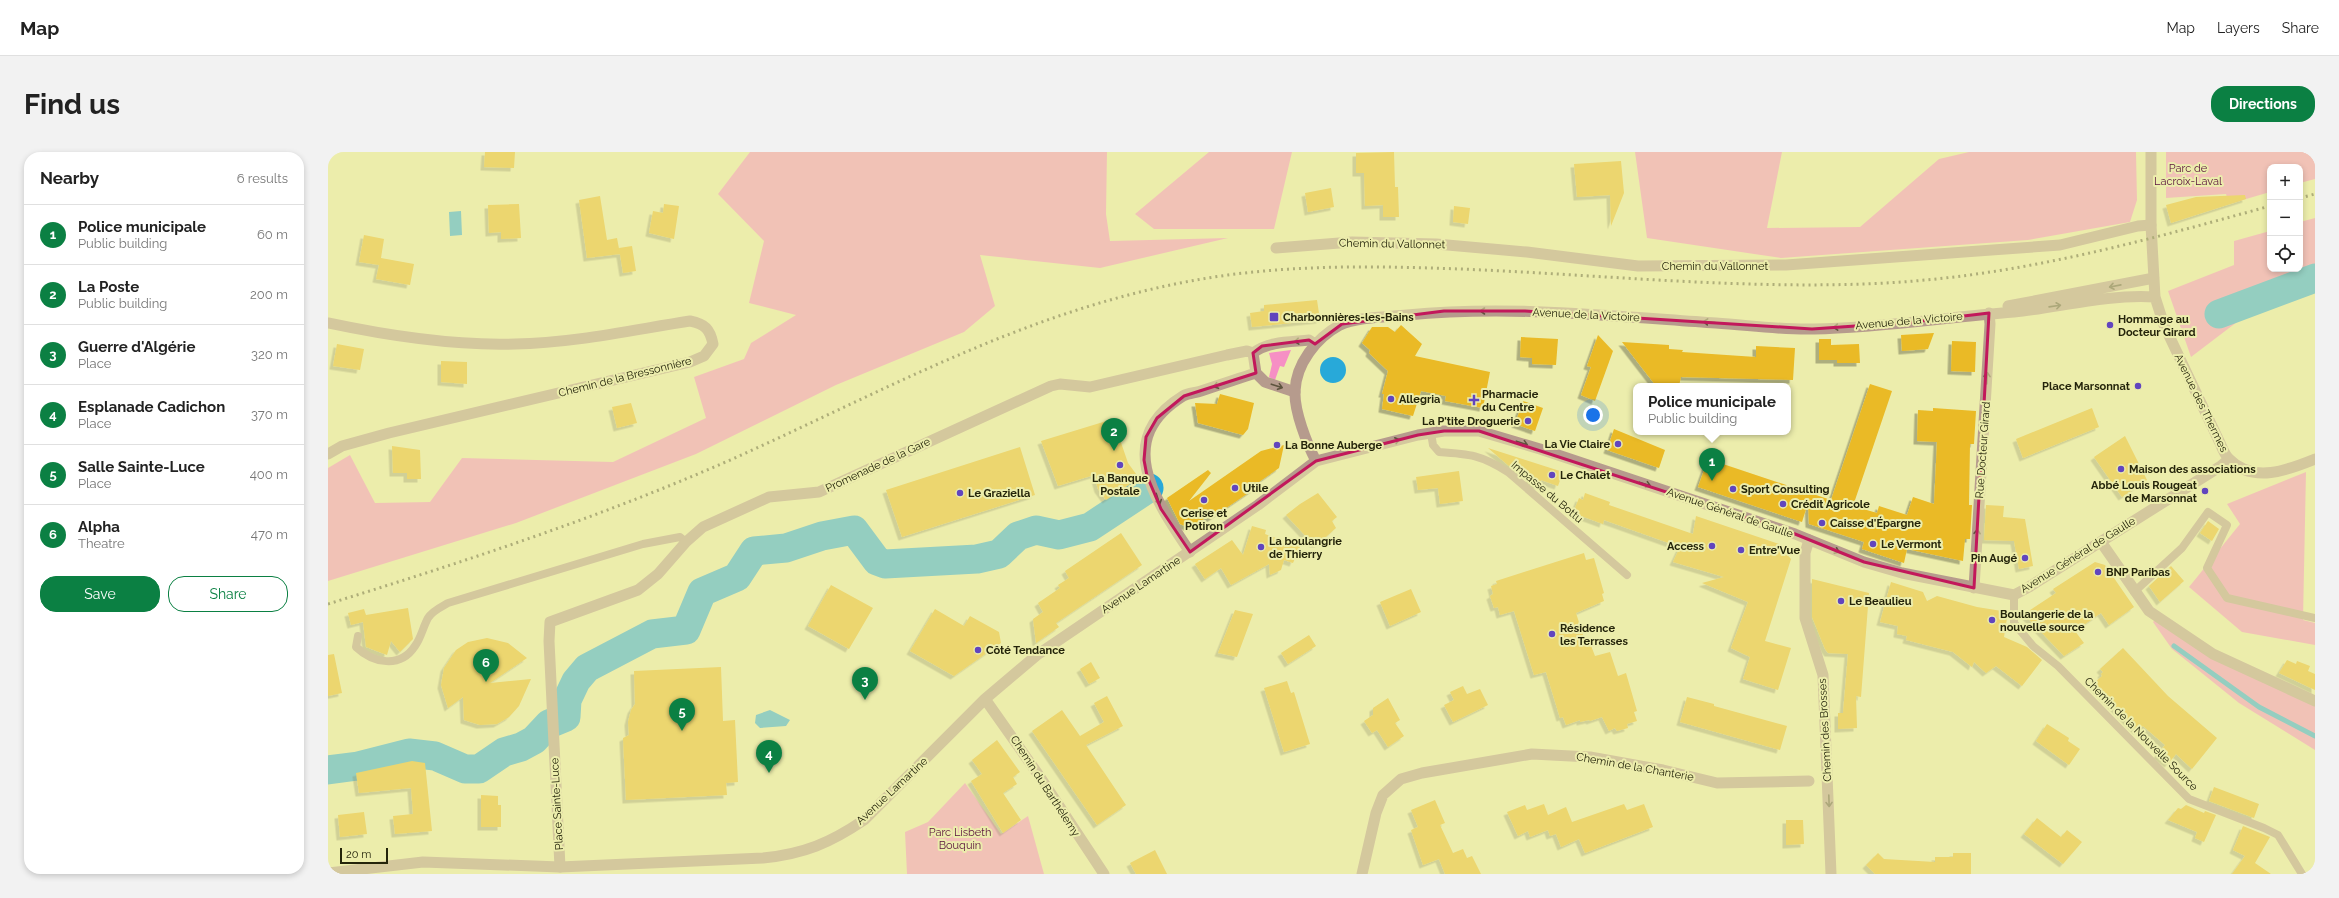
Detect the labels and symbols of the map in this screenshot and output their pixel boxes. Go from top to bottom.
park label: Parc de Lacroix-Laval [2154,162,2222,188]
street label: Chemin du Vallonnet [1339,237,1446,251]
street label: Chemin du Vallonnet [1662,260,1768,273]
one-way arrow [2109,282,2122,290]
one-way arrow [2048,301,2061,309]
street label: Avenue de la Victoire [1532,306,1641,324]
one-way arrow [1480,307,1493,315]
street label: Avenue de la Victoire [1855,310,1964,332]
marker: Charbonnières-les-Bains [1268,311,1280,323]
place label: Charbonnières-les-Bains [1283,311,1414,324]
place label: Hommage au Docteur Girard [2118,313,2196,339]
one-way arrow [1703,319,1716,326]
marker: Hommage au Docteur Girard [2105,320,2115,330]
one-way arrow [1833,324,1846,331]
one-way arrow [1294,337,1307,345]
street label: Avenue des Thermes [2172,352,2230,454]
street label: Chemin de la Bressonnière [557,354,693,400]
one-way arrow [1983,372,1991,385]
place label: Place Marsonnat [2042,380,2131,393]
marker: Place Marsonnat [2133,381,2143,391]
one-way arrow [1212,382,1225,389]
one-way arrow [1271,383,1284,390]
place label: Pharmacie du Centre [1482,388,1539,414]
place label: Allegria [1399,393,1440,406]
marker: Allegria [1386,394,1396,404]
marker: Pharmacie du Centre [1469,395,1479,405]
street label: Rue Docteur Girard [1973,401,1993,499]
your location [1583,405,1603,425]
place label: La P'tite Droguerie [1422,415,1520,428]
marker: La P'tite Droguerie [1523,416,1533,426]
pin: 2 [1101,418,1127,451]
street label: Promenade de la Gare [824,435,933,495]
one-way arrow [1388,437,1401,444]
place label: La Vie Claire [1545,438,1610,451]
place label: La Bonne Auberge [1285,439,1383,452]
marker: La Vie Claire [1613,439,1623,449]
marker: La Bonne Auberge [1272,440,1282,450]
one-way arrow [1515,440,1528,447]
pin: 1 [1699,448,1725,481]
street label: Impasse du Bottu [1509,458,1585,526]
marker: La Banque Postale [1115,460,1125,470]
place label: Maison des associations [2129,463,2256,476]
marker: Maison des associations [2116,464,2126,474]
place label: Le Chalet [1560,469,1611,482]
marker: Le Chalet [1547,470,1557,480]
place label: La Banque Postale [1092,472,1148,498]
place label: Abbé Louis Rougeat de Marsonnat [2091,479,2198,505]
one-way arrow [1638,481,1651,488]
place label: Utile [1243,482,1269,495]
marker: Utile [1230,483,1240,493]
place label: Sport Consulting [1741,483,1830,496]
marker: Sport Consulting [1728,484,1738,494]
street label: Avenue Général de Gaulle [1665,485,1795,541]
marker: Abbé Louis Rougeat de Marsonnat [2200,486,2210,496]
place label: Le Graziella [968,487,1030,500]
marker: Le Graziella [955,488,965,498]
one-way arrow [1155,492,1162,505]
marker: Cerise et Potiron [1199,495,1209,505]
place label: Crédit Agricole [1791,498,1870,511]
marker: Crédit Agricole [1778,499,1788,509]
place label: Cerise et Potiron [1181,507,1228,533]
street label: Avenue Général de Gaulle [2018,514,2138,596]
place label: Caisse d'Épargne [1830,516,1921,530]
marker: Caisse d'Épargne [1817,518,1827,528]
one-way arrow [1974,529,1981,542]
place label: La boulangrie de Thierry [1269,535,1342,561]
place label: Le Vermont [1881,538,1942,551]
marker: Le Vermont [1868,539,1878,549]
place label: Access [1667,540,1705,553]
marker: Access [1707,541,1717,551]
marker: La boulangrie de Thierry [1256,542,1266,552]
place label: Entre'Vue [1749,544,1800,557]
marker: Entre'Vue [1736,545,1746,555]
one-way arrow [1827,547,1839,555]
place label: Pin Augé [1971,552,2017,565]
street label: Avenue Lamartine [1099,553,1184,616]
marker: Pin Augé [2020,553,2030,563]
place label: BNP Paribas [2106,566,2171,579]
marker: BNP Paribas [2093,567,2103,577]
place label: Le Beaulieu [1849,595,1912,608]
marker: Le Beaulieu [1836,596,1846,606]
place label: Boulangerie de la nouvelle source [2000,608,2093,634]
marker: Boulangerie de la nouvelle source [1987,615,1997,625]
place label: Résidence les Terrasses [1560,622,1628,648]
marker: Résidence les Terrasses [1547,629,1557,639]
place label: Côté Tendance [986,644,1065,657]
marker: Côté Tendance [973,645,983,655]
pin: 6 [473,649,499,682]
pin: 3 [852,667,878,700]
street label: Chemin de la Nouvelle Source [2082,675,2201,794]
street label: Chemin des Brosses [1816,678,1834,782]
pin: 5 [669,698,695,731]
street label: Chemin du Barthélemy [1008,733,1082,839]
pin: 4 [756,740,782,773]
street label: Chemin de la Chanterie [1575,750,1695,784]
street label: Avenue Lamartine [854,754,931,827]
street label: Place Sainte-Luce [548,757,566,851]
one-way arrow [1825,794,1833,807]
park label: Parc Lisbeth Bouquin [929,826,991,852]
scale bar [340,846,388,865]

